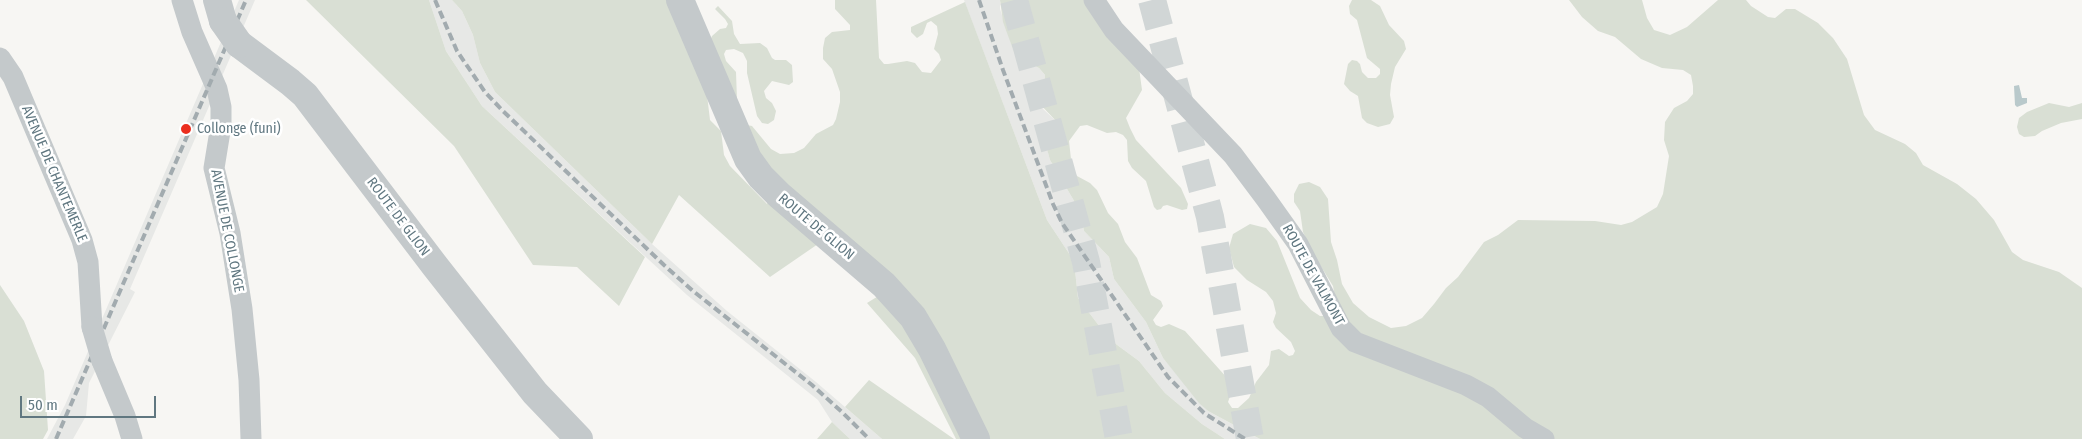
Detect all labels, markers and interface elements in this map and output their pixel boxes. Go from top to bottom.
street label: AVENUE DE CHANTEMERLE [18,103,90,245]
place label: Collonge (funi) [197,121,281,137]
marker: Collonge (funi) [179,122,193,136]
street label: AVENUE DE COLLONGE [207,168,247,294]
street label: ROUTE DE GLION [363,174,433,260]
street label: ROUTE DE GLION [775,190,857,264]
street label: ROUTE DE VALMONT [1278,222,1348,328]
scale bar [22,386,159,418]
text: 50 m [28,396,58,414]

